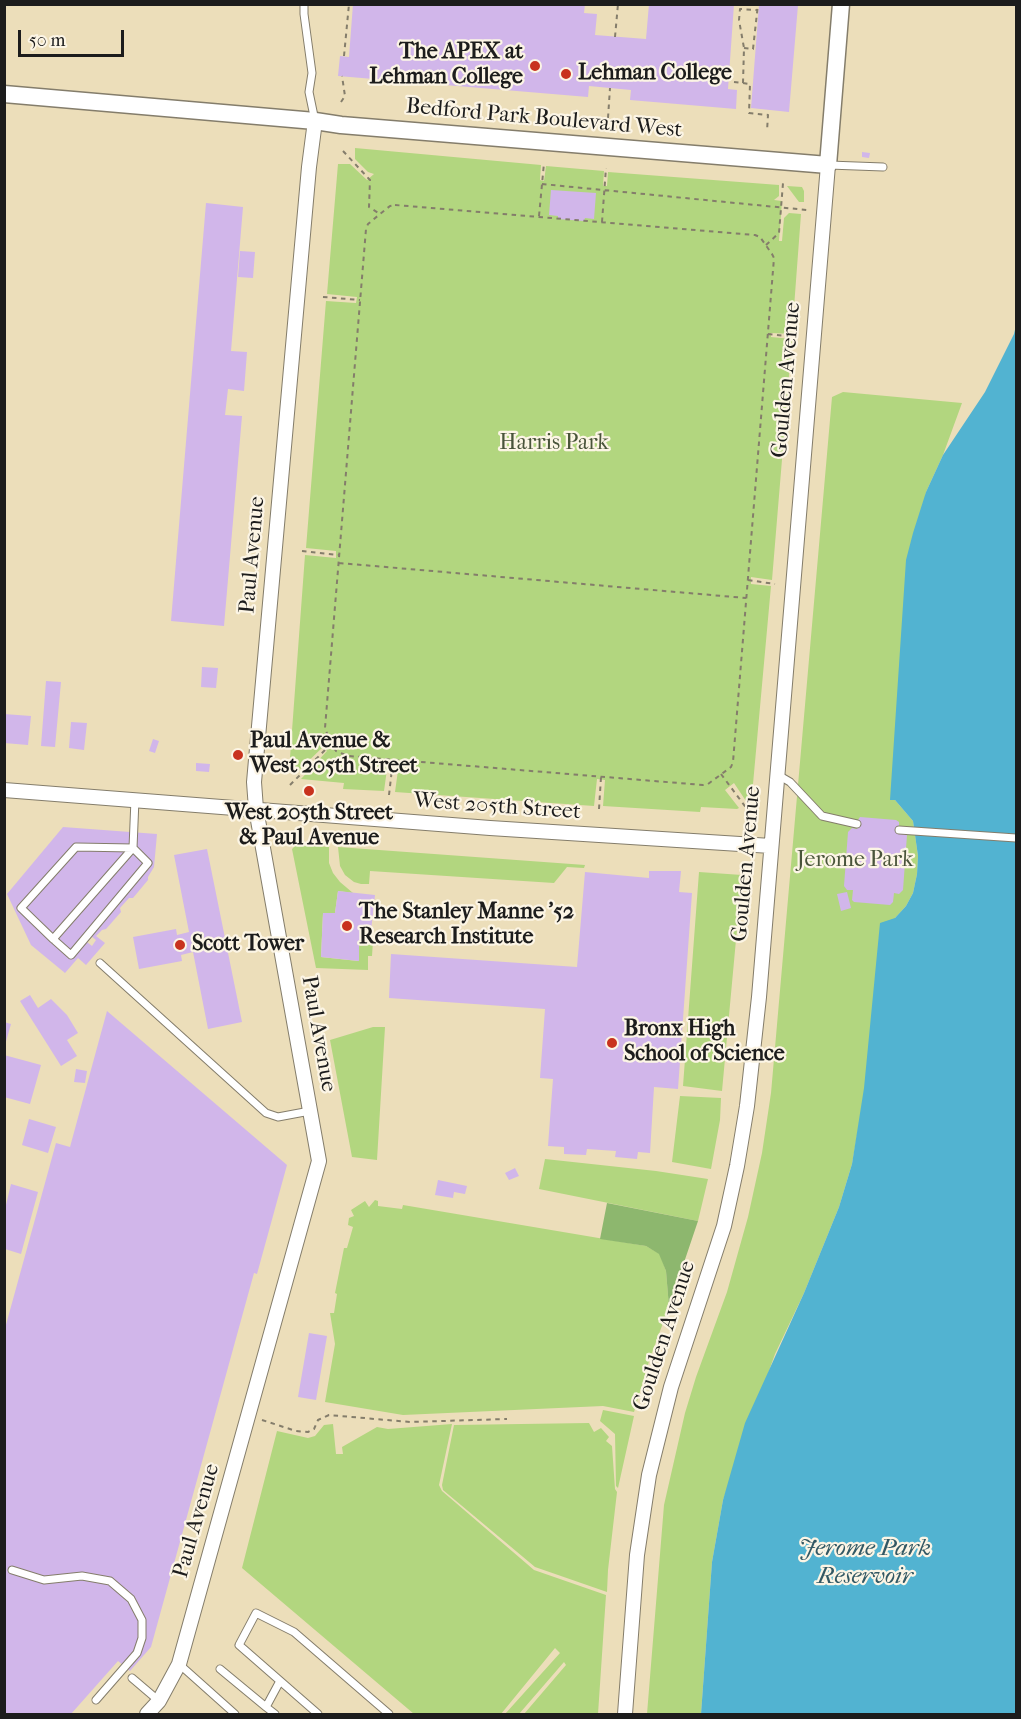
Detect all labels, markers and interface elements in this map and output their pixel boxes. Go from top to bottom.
scale bar [21,18,128,56]
text: 50 m [29,30,65,51]
place label: The APEX at Lehman College [369,40,523,92]
marker: The APEX at Lehman College [528,59,542,73]
place label: Lehman College [578,61,732,87]
marker: Lehman College [559,67,573,81]
street label: Bedford Park Boulevard West [405,94,683,144]
street label: Goulden Avenue [767,301,807,459]
park label: Harris Park [499,431,609,457]
street label: Paul Avenue [235,495,271,615]
place label: Paul Avenue & West 205th Street [250,729,418,780]
marker: Paul Avenue & West 205th Street [231,748,245,762]
marker: West 205th Street & Paul Avenue [302,784,316,798]
street label: Goulden Avenue [727,785,767,943]
street label: West 205th Street [412,788,582,826]
place label: West 205th Street & Paul Avenue [225,801,393,852]
park label: Jerome Park [797,848,913,874]
place label: The Stanley Manne '52 Research Institute [359,900,574,951]
marker: The Stanley Manne '52 Research Institute [340,919,354,933]
place label: Scott Tower [192,932,304,958]
marker: Scott Tower [173,938,187,952]
street label: Paul Avenue [295,974,341,1094]
place label: Bronx High School of Science [624,1017,785,1068]
marker: Bronx High School of Science [605,1036,619,1050]
street label: Goulden Avenue [628,1258,702,1414]
street label: Paul Avenue [168,1461,226,1581]
water label: Jerome Park Reservoir [799,1535,931,1591]

